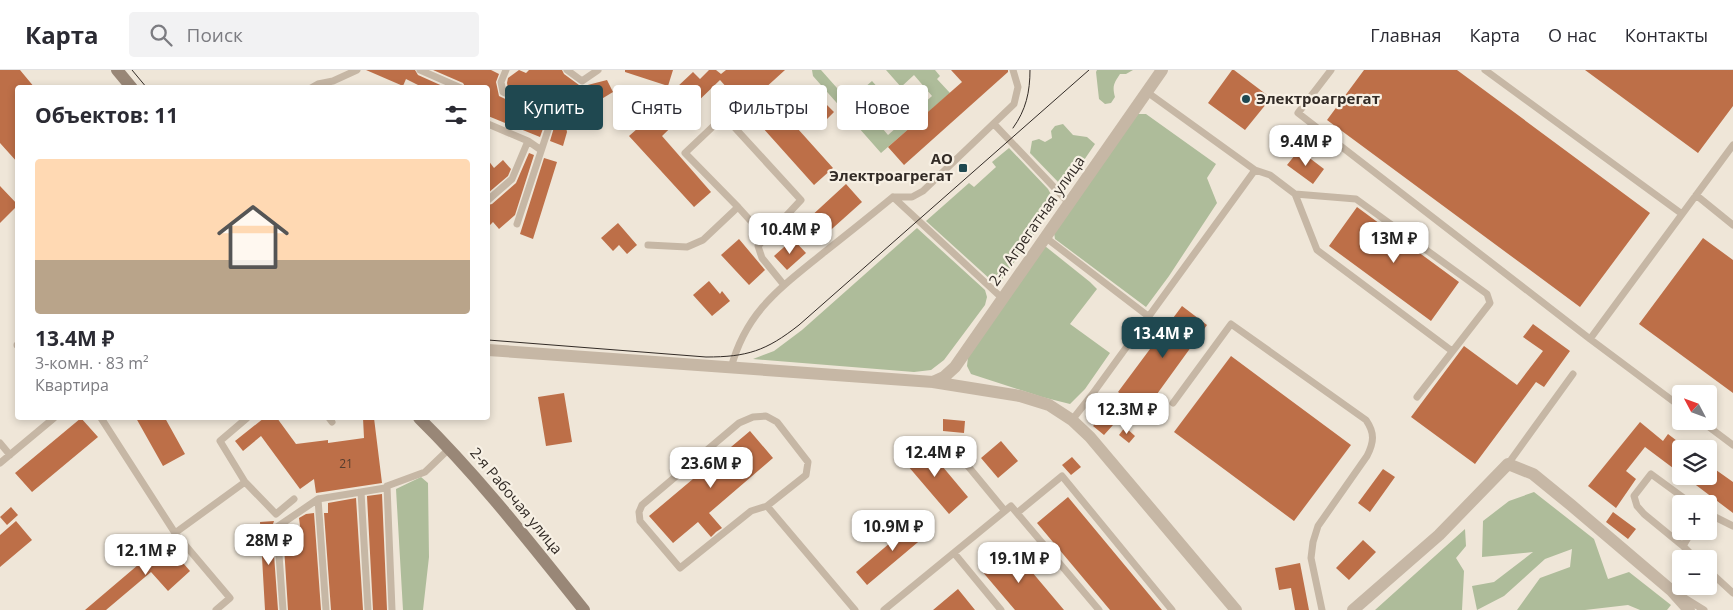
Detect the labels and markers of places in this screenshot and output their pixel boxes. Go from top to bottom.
place label: Электроагрегат [1256,88,1380,108]
marker: Электроагрегат [1240,93,1252,105]
pin: 9.4M ₽ [1265,124,1347,167]
place label: АО Электроагрегат [829,148,953,185]
marker: АО Электроагрегат [957,162,969,174]
pin: 10.4M ₽ [744,212,836,255]
pin: 13M ₽ [1359,222,1429,264]
pin: 13.4M ₽ [1117,316,1209,359]
pin: 12.3M ₽ [1081,392,1173,435]
pin: 12.4M ₽ [889,436,981,478]
pin: 23.6M ₽ [665,446,757,489]
pin: 10.9M ₽ [847,510,939,552]
pin: 28M ₽ [234,524,304,566]
pin: 12.1M ₽ [100,534,192,576]
pin: 19.1M ₽ [973,542,1065,584]

